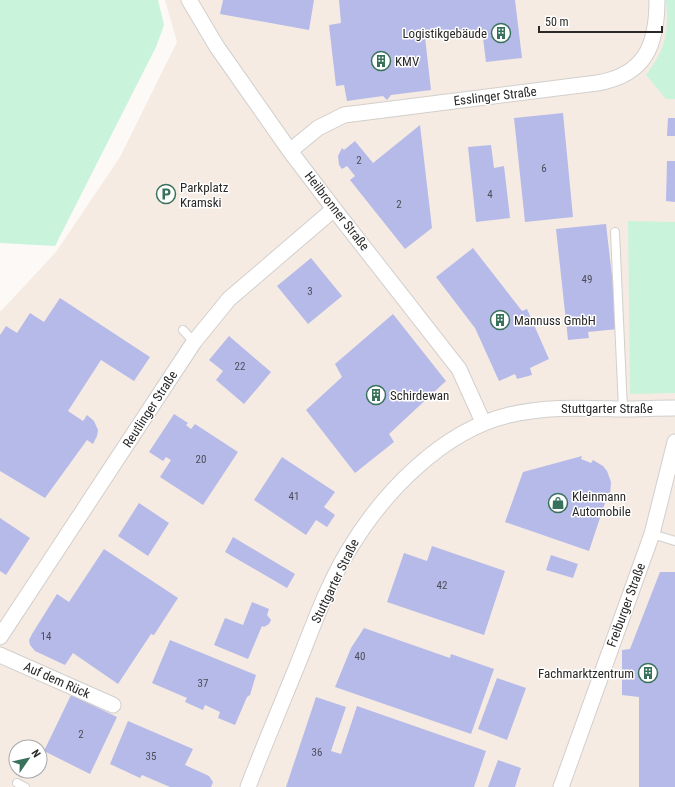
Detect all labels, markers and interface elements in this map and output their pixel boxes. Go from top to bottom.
scale bar [539,8,662,34]
text: 50 m [545,15,569,29]
building icon: Logistikgebäude [490,22,512,44]
place label: Logistikgebäude [402,26,487,41]
building icon: KMV [370,50,392,72]
place label: KMV [395,54,420,69]
street label: Esslinger Straße [453,83,537,109]
house number: 2 [356,154,362,167]
house number: 6 [541,162,547,175]
street label: Heilbronner Straße [302,169,372,253]
place label: Parkplatz Kramski [180,180,229,210]
parking icon: Parkplatz Kramski [155,183,177,205]
house number: 4 [487,188,493,201]
house number: 2 [396,198,402,211]
house number: 49 [582,273,592,286]
house number: 3 [307,285,313,298]
building icon: Mannuss GmbH [489,309,511,331]
place label: Mannuss GmbH [514,313,596,328]
house number: 22 [235,360,245,373]
street label: Reutlinger Straße [120,368,180,450]
building icon: Schirdewan [365,384,387,406]
place label: Schirdewan [390,388,449,403]
street label: Stuttgarter Straße [561,401,653,416]
house number: 20 [196,453,206,466]
place label: Kleinmann Automobile [572,489,631,519]
house number: 41 [289,490,299,503]
shop icon: Kleinmann Automobile [547,492,569,514]
street label: Stuttgarter Straße [308,536,362,626]
street label: Freiburger Straße [604,561,648,649]
house number: 42 [437,579,447,592]
house number: 14 [41,630,52,643]
house number: 40 [355,650,365,663]
street label: Auf dem Rück [21,659,93,701]
building icon: Fachmarktzentrum [637,662,659,684]
place label: Fachmarktzentrum [538,666,634,681]
house number: 37 [198,677,208,690]
house number: 2 [78,728,84,741]
north arrow [8,739,48,779]
house number: 36 [312,746,322,759]
text: N [29,747,43,760]
house number: 35 [146,750,156,763]

